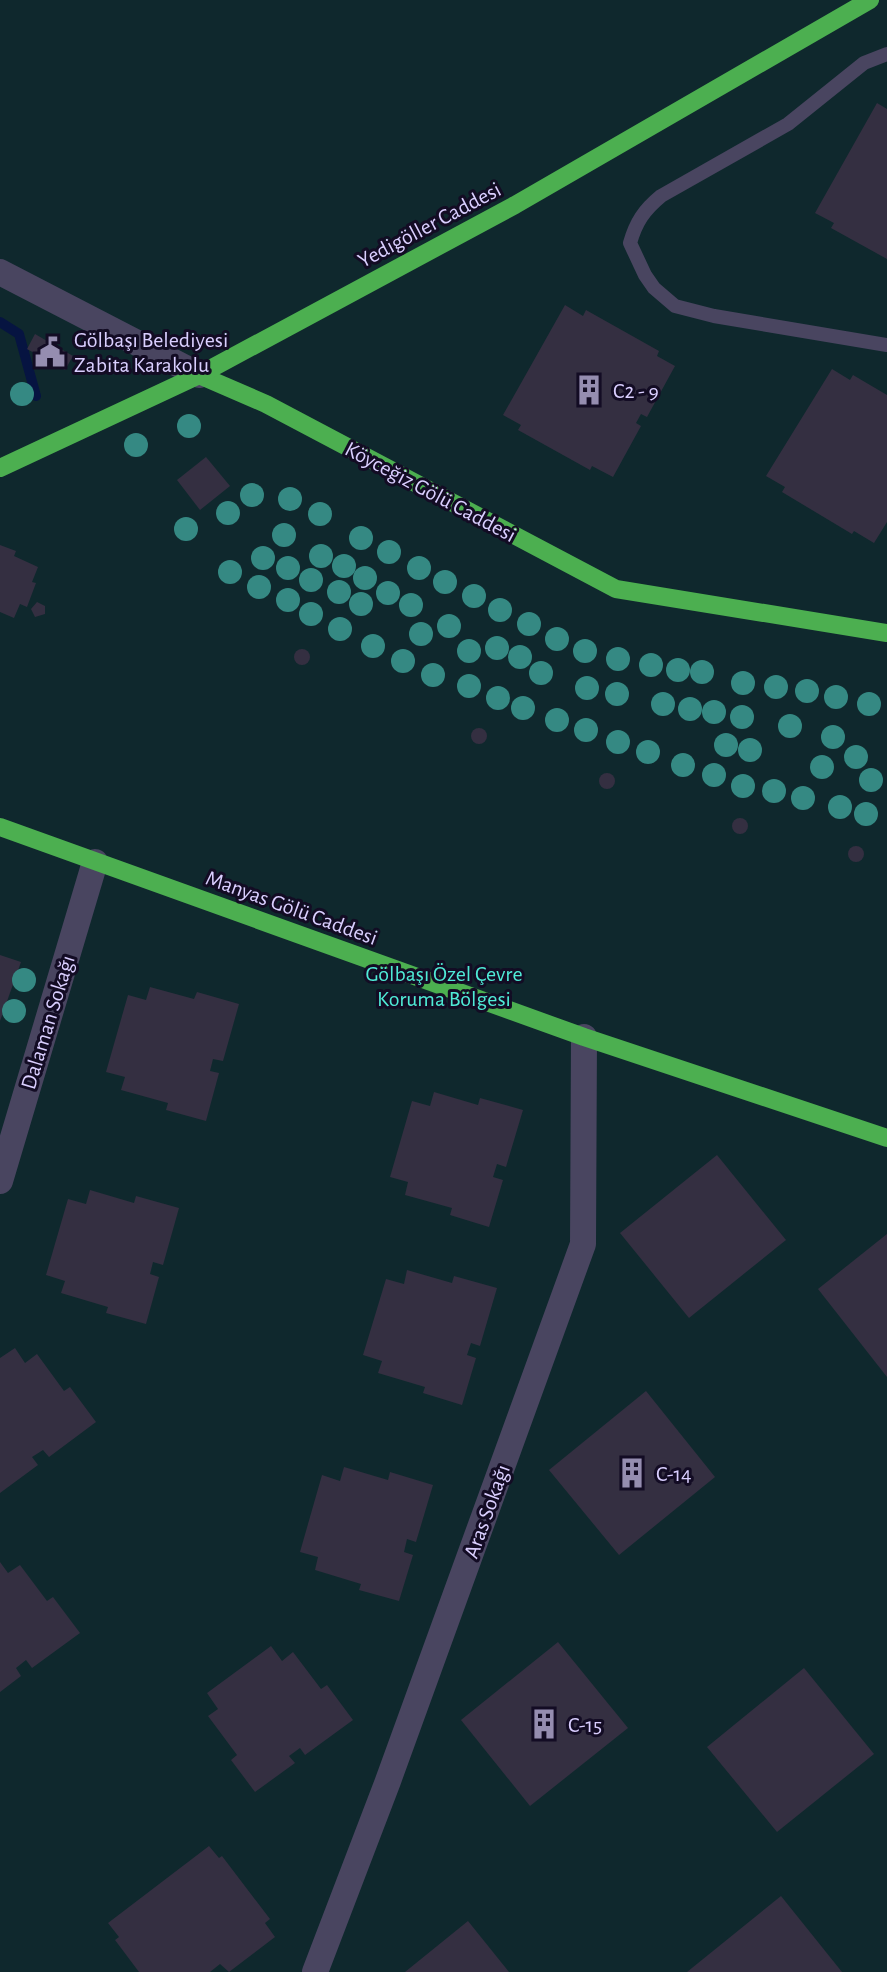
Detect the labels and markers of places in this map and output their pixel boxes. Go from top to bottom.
place label: Gölbaşı Belediyesi Zabita Karakolu [74,329,228,376]
public building icon: Gölbaşı Belediyesi Zabita Karakolu [33,335,67,369]
building icon: C2 - 9 [572,373,606,407]
place label: C2 - 9 [613,380,659,402]
building icon: C-14 [615,1456,649,1490]
place label: C-14 [656,1463,692,1485]
building icon: C-15 [527,1707,561,1741]
place label: C-15 [568,1714,602,1736]

